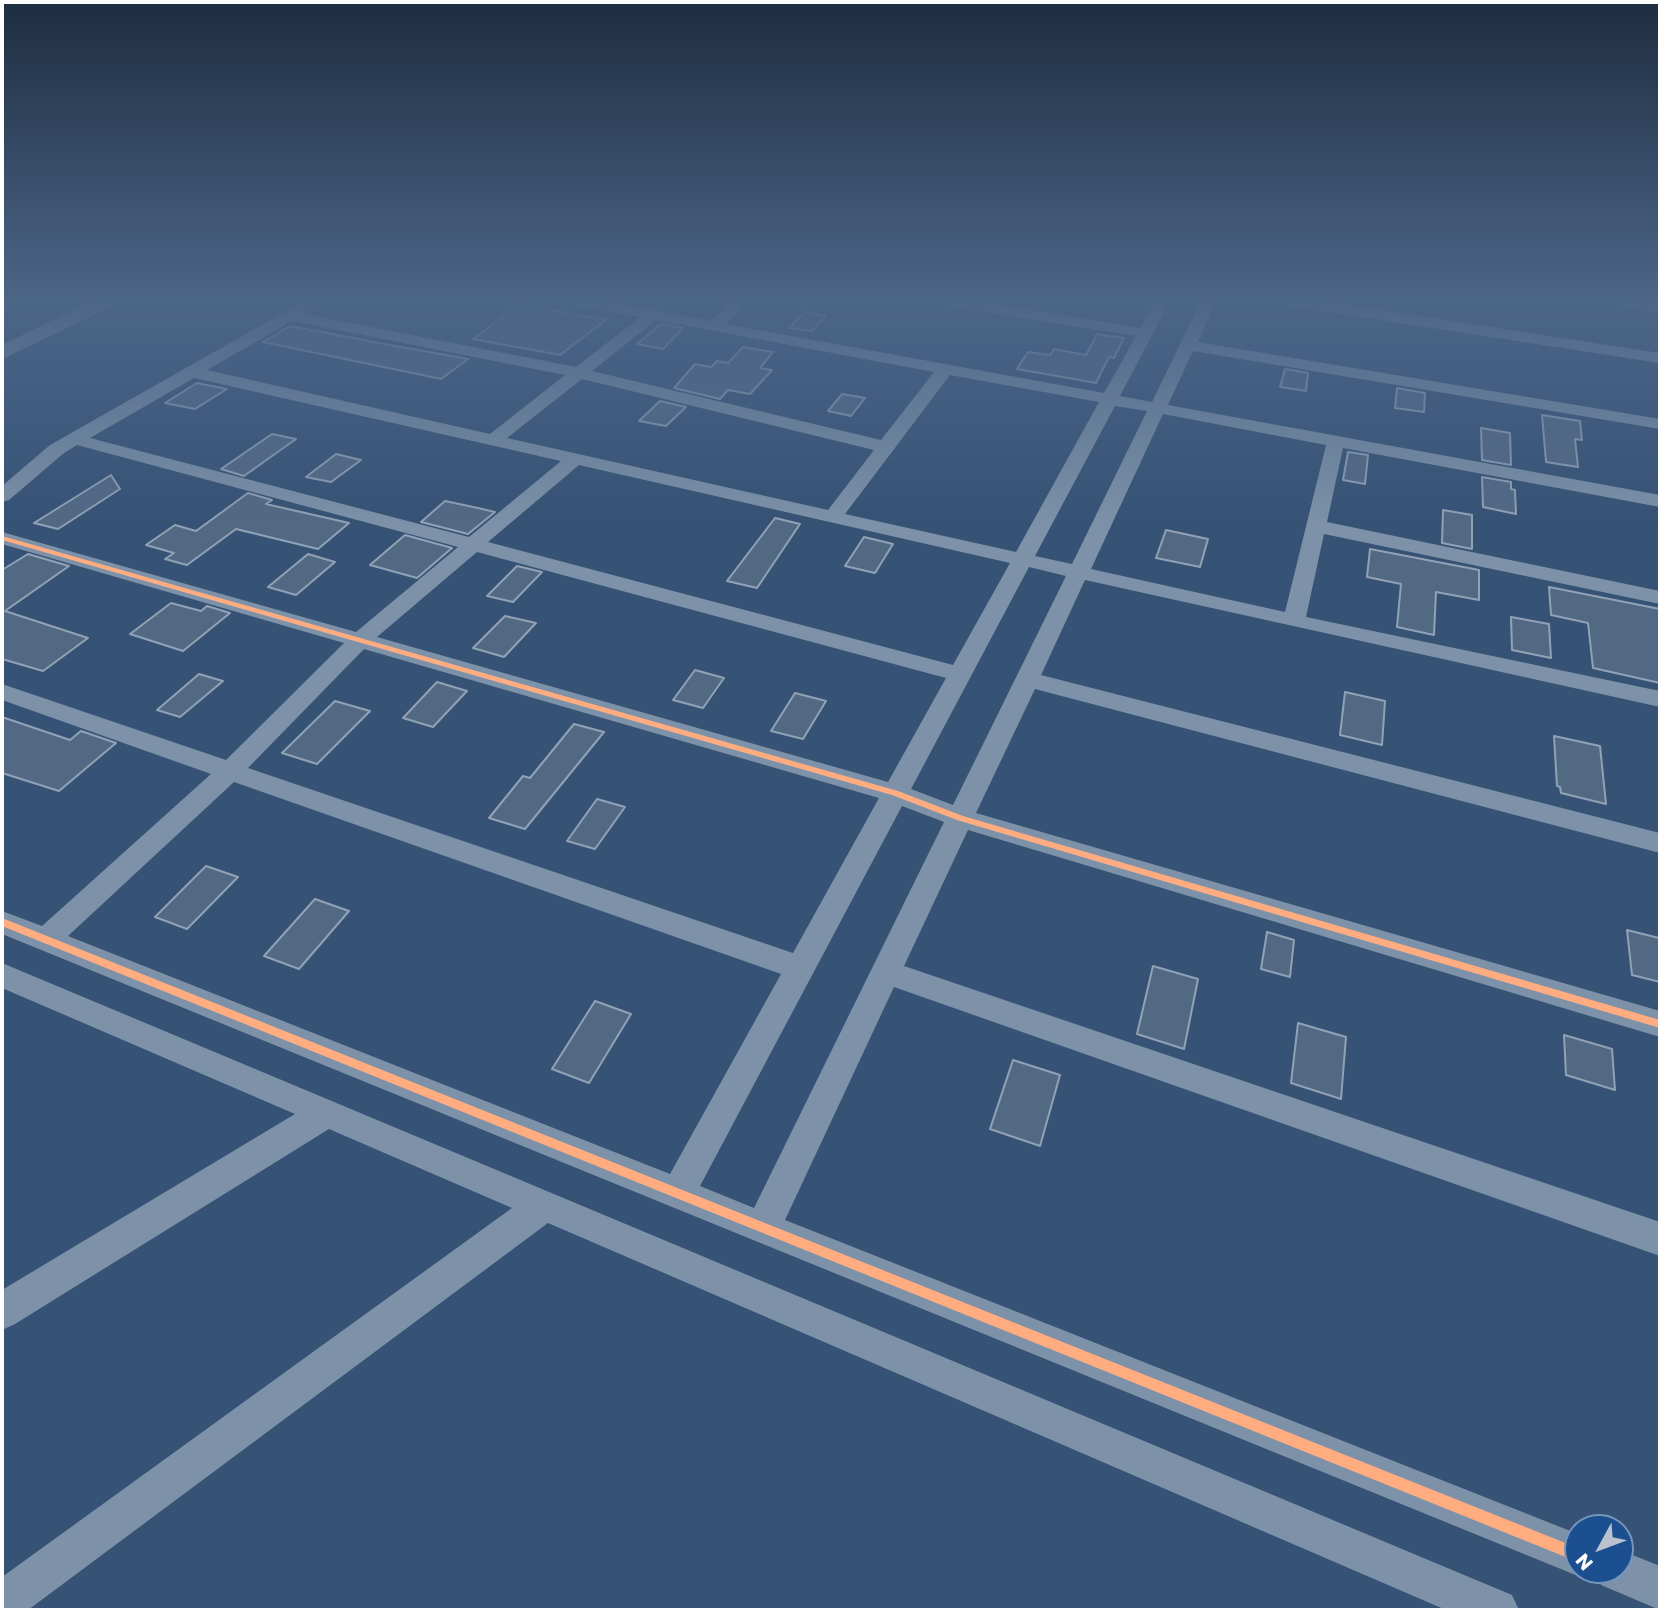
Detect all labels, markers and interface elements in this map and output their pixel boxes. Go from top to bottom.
north arrow [1564,1514,1634,1584]
text: N [1569,1548,1599,1576]

